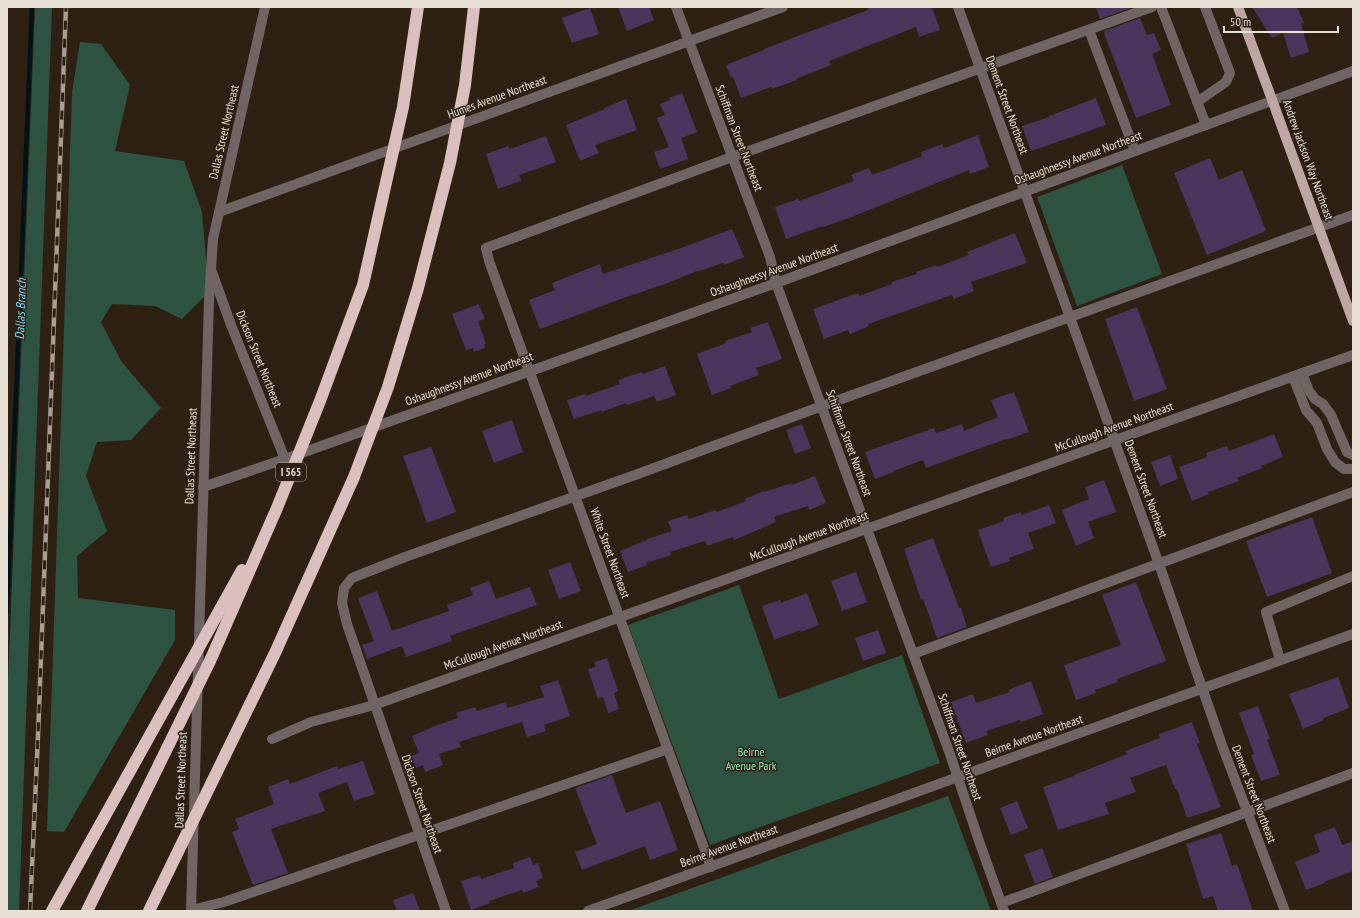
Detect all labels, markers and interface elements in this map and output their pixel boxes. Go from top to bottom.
scale bar [1224,8,1338,34]
text: 50 m [1230,14,1251,29]
street label: Dement Street Northeast [983,54,1032,157]
street label: Humes Avenue Northeast [445,71,549,121]
street label: Dallas Street Northeast [205,83,242,181]
street label: Schiffman Street Northeast [712,83,767,194]
street label: Andrew Jackson Way Northeast [1280,97,1338,223]
street label: Oshaughnessy Avenue Northeast [1012,127,1144,188]
street label: Oshaughnessy Avenue Northeast [708,239,840,300]
water label: Dallas Branch [11,277,30,340]
street label: Dickson Street Northeast [233,308,286,410]
street label: Oshaughnessy Avenue Northeast [403,348,535,409]
street label: Schiffman Street Northeast [823,388,876,499]
street label: McCullough Avenue Northeast [1053,398,1176,455]
street label: Dallas Street Northeast [181,407,200,504]
street label: Dement Street Northeast [1122,438,1171,541]
road number: I 565 [276,463,306,481]
street label: White Street Northeast [587,506,634,601]
street label: McCullough Avenue Northeast [748,507,871,564]
street label: McCullough Avenue Northeast [442,616,565,673]
street label: Schiffman Street Northeast [935,691,986,803]
street label: Beirne Avenue Northeast [983,711,1085,760]
street label: Dallas Street Northeast [171,731,190,828]
street label: Dement Street Northeast [1229,743,1280,845]
park label: Beirne Avenue Park [726,744,777,773]
street label: Dickson Street Northeast [399,753,447,856]
street label: Beirne Avenue Northeast [678,821,780,870]

